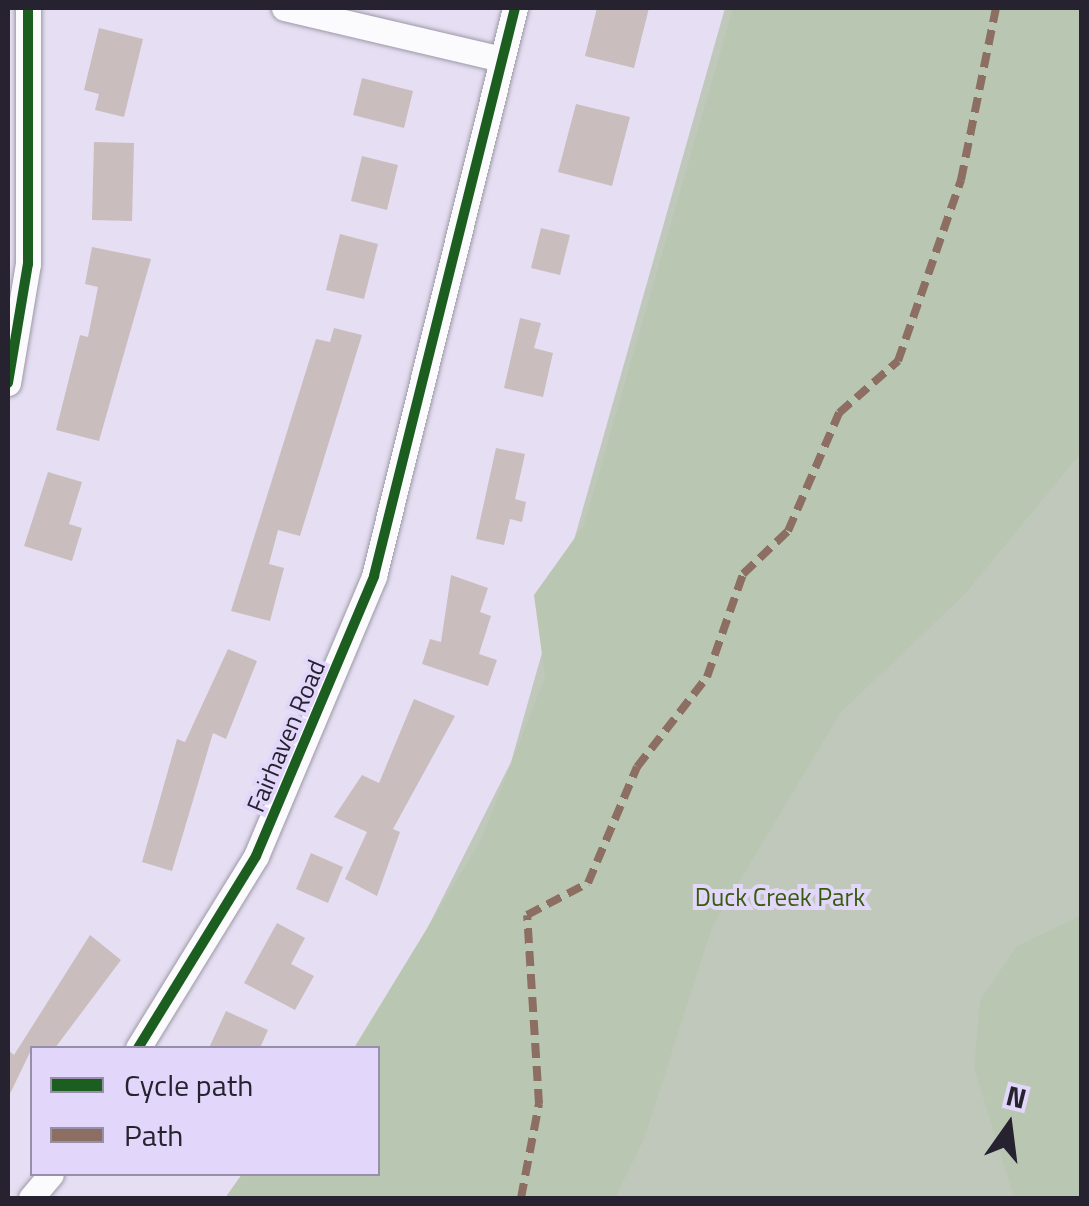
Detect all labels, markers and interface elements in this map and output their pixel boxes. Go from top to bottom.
street label: Fairhaven Road [240,655,332,817]
park label: Duck Creek Park [695,882,865,912]
legend [30,1046,380,1176]
text: Cycle path [124,1062,253,1108]
text: N [1002,1073,1031,1120]
north arrow [959,1076,1059,1176]
text: Path [124,1112,183,1158]

